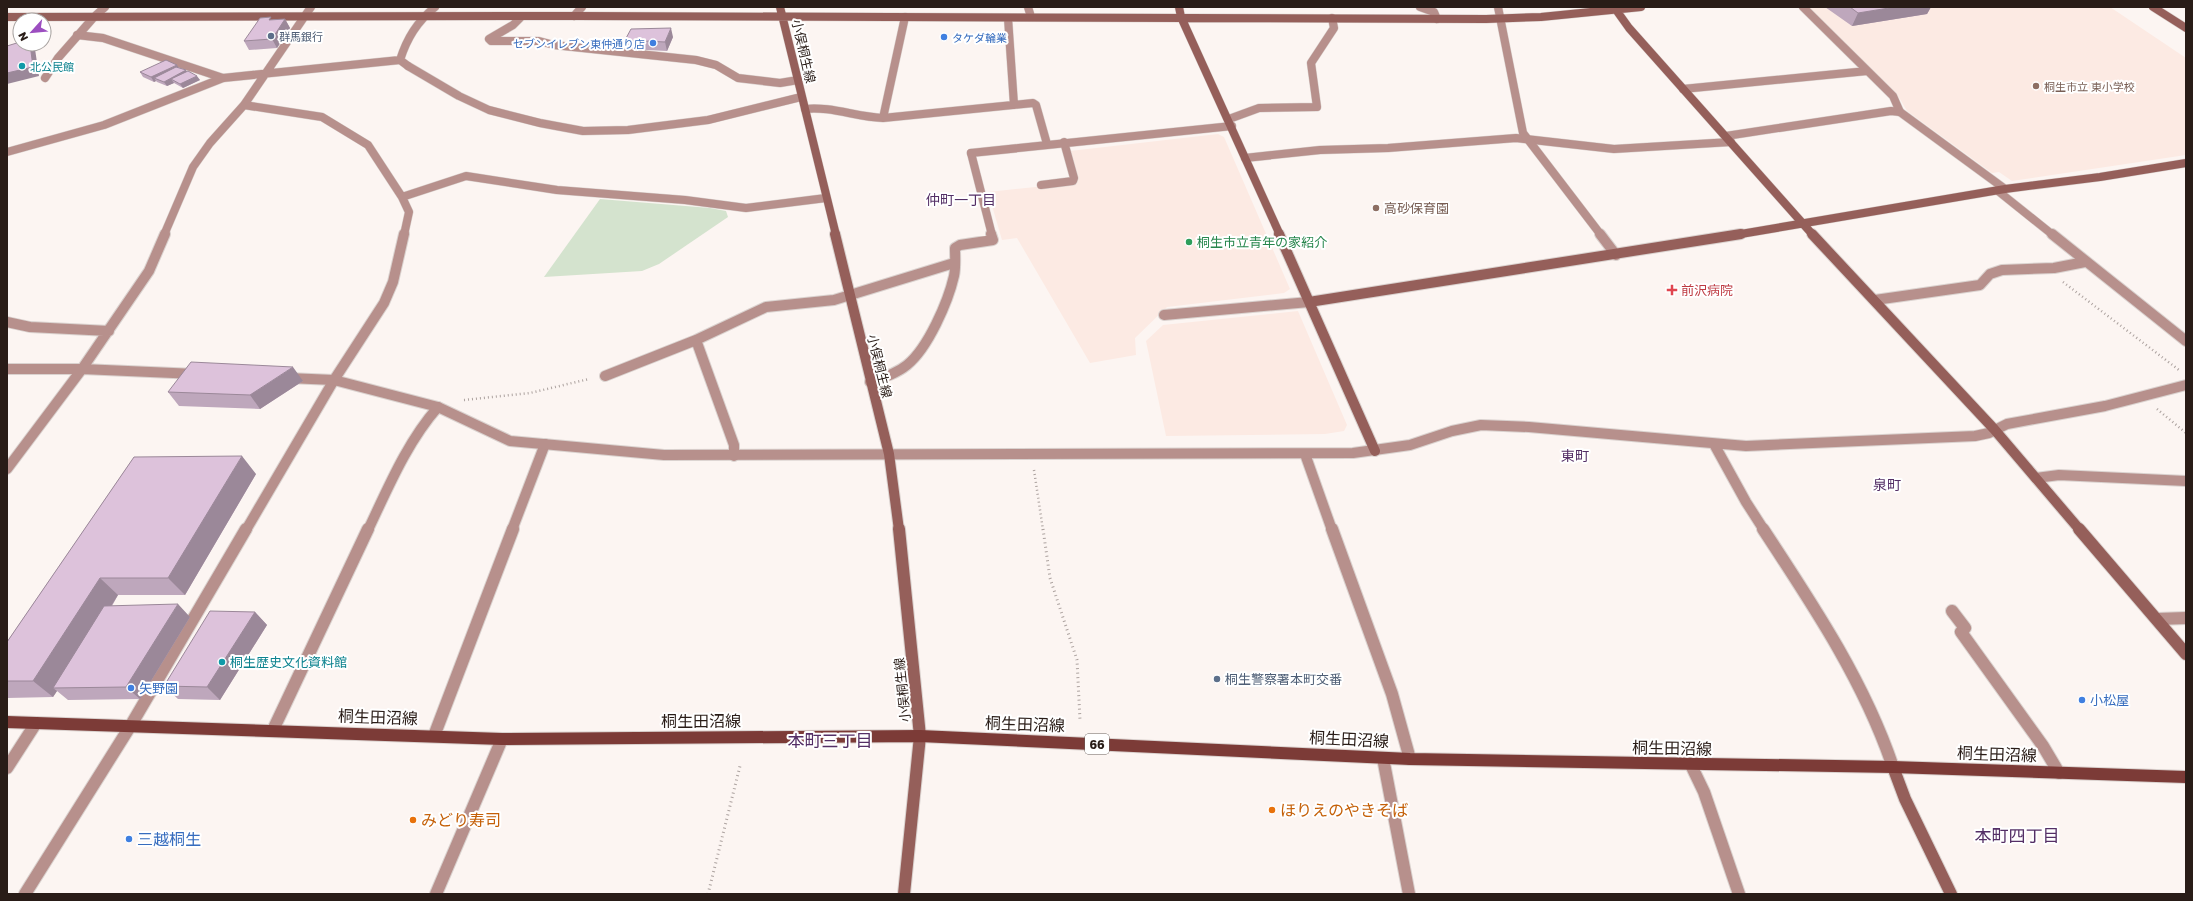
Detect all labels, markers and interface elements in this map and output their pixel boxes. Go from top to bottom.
north arrow [12,12,52,52]
street label: 小俣桐生線 [789,18,819,84]
text: N [15,30,30,43]
place label: 群馬銀行 [279,30,323,43]
marker: 群馬銀行 [266,31,276,41]
place label: タケダ輪業 [952,31,1007,44]
marker: タケダ輪業 [939,32,949,42]
place label: セブンイレブン東仲通り店 [513,37,645,50]
marker: セブンイレブン東仲通り店 [648,38,658,48]
place label: 北公民館 [30,60,74,73]
marker: 北公民館 [17,61,27,71]
place label: 桐生市立 東小学校 [2044,80,2135,93]
marker: 桐生市立 東小学校 [2031,81,2041,91]
district label: 仲町一丁目 [926,191,996,208]
place label: 高砂保育園 [1384,200,1449,216]
marker: 高砂保育園 [1371,203,1381,213]
place label: 桐生市立青年の家紹介 [1197,234,1328,250]
marker: 桐生市立青年の家紹介 [1184,237,1194,247]
place label: 前沢病院 [1681,282,1733,298]
marker: 前沢病院 [1666,284,1678,296]
street label: 小俣桐生線 [864,333,896,399]
district label: 東町 [1561,447,1589,464]
district label: 泉町 [1873,476,1901,493]
place label: 桐生歴史文化資料館 [230,654,347,670]
marker: 桐生歴史文化資料館 [217,657,227,667]
street label: 小俣桐生線 [891,657,913,723]
place label: 桐生警察署本町交番 [1225,671,1342,687]
marker: 桐生警察署本町交番 [1212,674,1222,684]
place label: 矢野園 [139,680,178,696]
marker: 矢野園 [126,683,136,693]
place label: 小松屋 [2090,692,2129,708]
marker: 小松屋 [2077,695,2087,705]
street label: 桐生田沼線 [338,706,418,728]
street label: 桐生田沼線 [661,711,741,731]
street label: 桐生田沼線 [985,713,1065,735]
street label: 桐生田沼線 [1309,727,1389,751]
district label: 本町三丁目 [788,730,873,751]
road number: 66 [1085,734,1109,754]
street label: 桐生田沼線 [1632,737,1712,759]
street label: 桐生田沼線 [1957,743,2037,765]
place label: ほりえのやきそば [1280,800,1408,820]
marker: ほりえのやきそば [1267,805,1277,815]
place label: みどり寿司 [421,810,501,830]
marker: みどり寿司 [408,815,418,825]
district label: 本町四丁目 [1975,825,2060,846]
place label: 三越桐生 [137,829,201,849]
marker: 三越桐生 [124,834,134,844]

